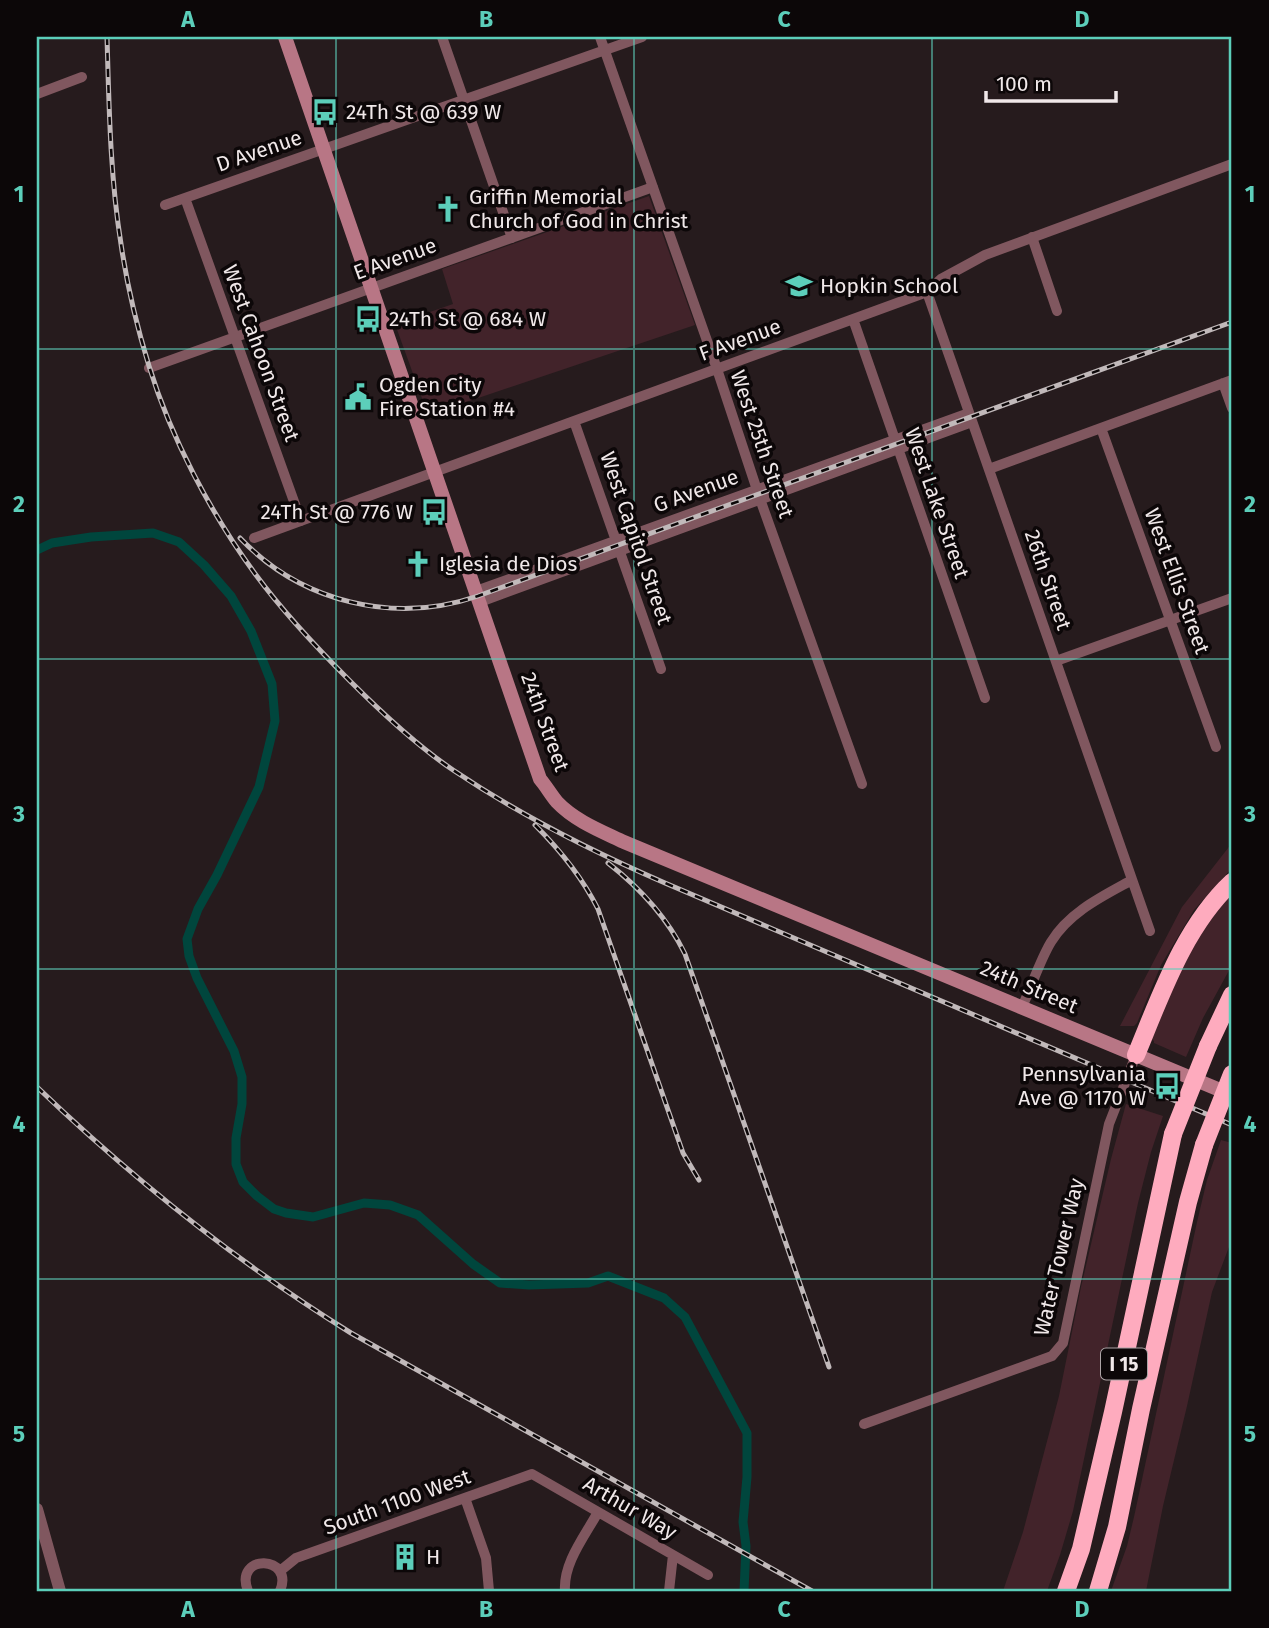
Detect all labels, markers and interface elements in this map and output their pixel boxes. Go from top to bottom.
text: A [180,5,195,33]
text: B [479,5,493,33]
text: C [777,5,791,33]
text: D [1075,5,1090,33]
scale bar [986,60,1115,104]
text: 100 m [996,71,1052,97]
bus stop icon: 24Th St @ 639 W [310,97,340,127]
place label: 24Th St @ 639 W [346,99,501,125]
street label: D Avenue [213,124,305,178]
text: 1 [14,180,24,208]
text: 1 [1245,180,1255,208]
place label: Griffin Memorial Church of God in Christ [469,184,688,234]
church icon: Griffin Memorial Church of God in Christ [433,194,463,224]
street label: E Avenue [350,232,440,286]
street label: West Cahoon Street [217,261,305,445]
school or university icon: Hopkin School [784,271,814,301]
place label: Hopkin School [820,273,958,299]
bus stop icon: 24Th St @ 684 W [353,304,383,334]
place label: 24Th St @ 684 W [389,306,546,332]
street label: F Avenue [695,313,785,367]
street label: West 25th Street [725,367,800,522]
place label: Ogden City Fire Station #4 [379,372,515,422]
public building icon: Ogden City Fire Station #4 [343,382,373,412]
street label: West Lake Street [899,424,975,582]
street label: West Capitol Street [594,448,678,628]
street label: G Avenue [650,464,742,518]
text: 2 [13,490,25,518]
text: 2 [1244,490,1256,518]
bus stop icon: 24Th St @ 776 W [419,497,449,527]
place label: 24Th St @ 776 W [260,499,413,525]
street label: West Ellis Street [1139,505,1216,658]
street label: 26th Street [1019,527,1077,634]
church icon: Iglesia de Dios [403,549,433,579]
place label: Iglesia de Dios [439,551,578,577]
street label: 24th Street [515,669,575,775]
text: 3 [12,800,25,828]
text: 3 [1243,800,1256,828]
street label: 24th Street [976,955,1082,1019]
place label: Pennsylvania Ave @ 1170 W [1018,1061,1146,1111]
bus stop icon: Pennsylvania Ave @ 1170 W [1152,1071,1182,1101]
text: 4 [13,1110,26,1138]
text: 4 [1244,1110,1257,1138]
street label: Water Tower Way [1028,1175,1090,1338]
road number: I 15 [1101,1348,1147,1380]
text: 5 [13,1420,25,1448]
text: 5 [1244,1420,1256,1448]
street label: South 1100 West [320,1463,474,1541]
street label: Arthur Way [578,1471,682,1546]
building icon: H [390,1542,420,1572]
place label: H [426,1544,440,1570]
text: A [180,1595,195,1623]
text: B [479,1595,493,1623]
text: C [777,1595,791,1623]
text: D [1075,1595,1090,1623]

